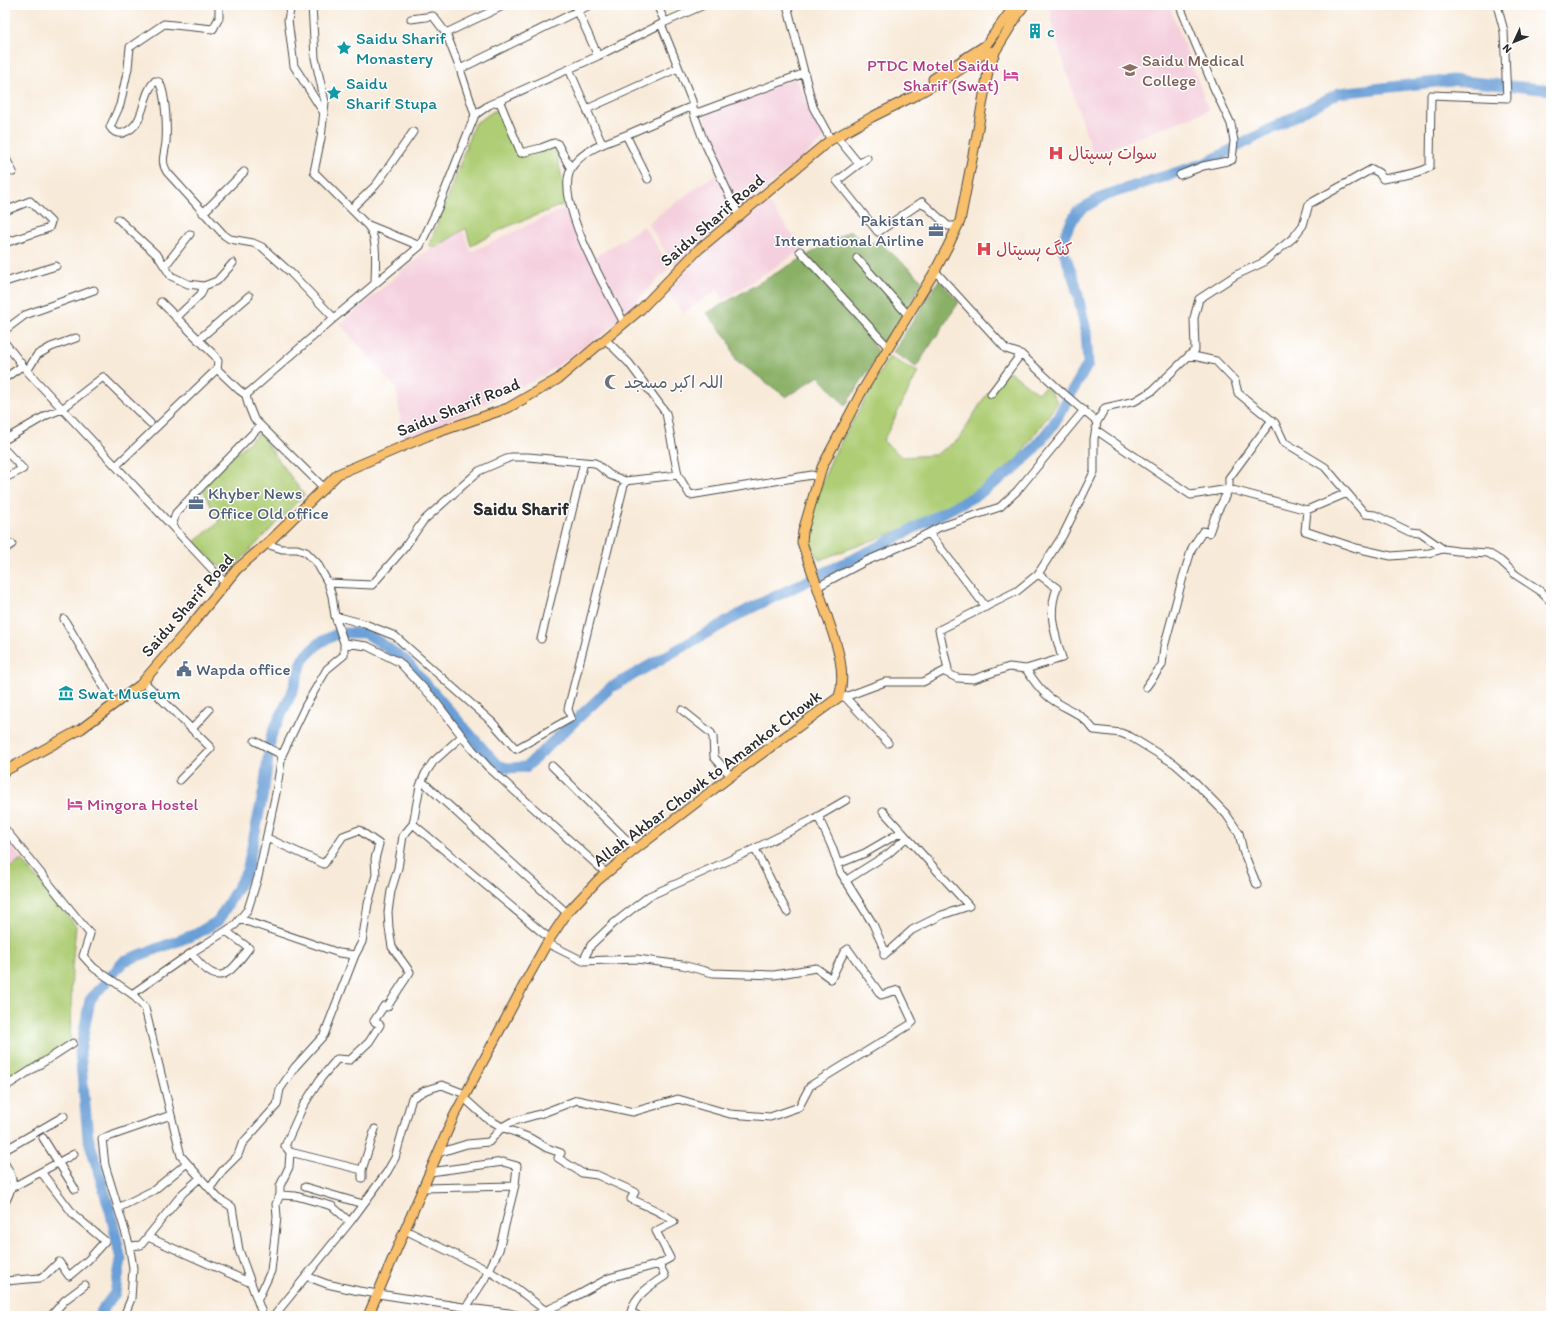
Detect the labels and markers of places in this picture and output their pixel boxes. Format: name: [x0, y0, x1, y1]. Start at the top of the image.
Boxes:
place label: c: [1047, 21, 1055, 41]
building icon: c: [1026, 22, 1044, 40]
place label: Saidu Sharif Monastery: [356, 28, 447, 68]
place icon: Saidu Sharif Monastery: [335, 39, 353, 57]
place label: Saidu Medical College: [1142, 50, 1244, 90]
place label: PTDC Motel Saidu Sharif (Swat): [867, 55, 999, 95]
school or university icon: Saidu Medical College: [1121, 61, 1139, 79]
hotel icon: PTDC Motel Saidu Sharif (Swat): [1002, 66, 1020, 84]
place label: Saidu Sharif Stupa: [346, 73, 437, 113]
place icon: Saidu Sharif Stupa: [325, 84, 343, 102]
place label: سوات ہسپتال: [1068, 143, 1157, 166]
hospital icon: سوات ہسپتال: [1047, 144, 1065, 162]
place label: Pakistan International Airline: [774, 210, 924, 250]
office icon: Pakistan International Airline: [927, 221, 945, 239]
place label: کنگ ہسپتال: [996, 239, 1073, 262]
hospital icon: کنگ ہسپتال: [975, 240, 993, 258]
place label: اللہ اکبر مسجد: [624, 372, 723, 392]
mosque icon: اللہ اکبر مسجد: [603, 373, 621, 391]
place label: Khyber News Office Old office: [208, 483, 329, 523]
office icon: Khyber News Office Old office: [187, 494, 205, 512]
place label: Wapda office: [196, 659, 291, 679]
public building icon: Wapda office: [175, 660, 193, 678]
place label: Swat Museum: [78, 683, 181, 703]
museum icon: Swat Museum: [57, 684, 75, 702]
place label: Mingora Hostel: [87, 794, 198, 814]
hotel icon: Mingora Hostel: [66, 795, 84, 813]

